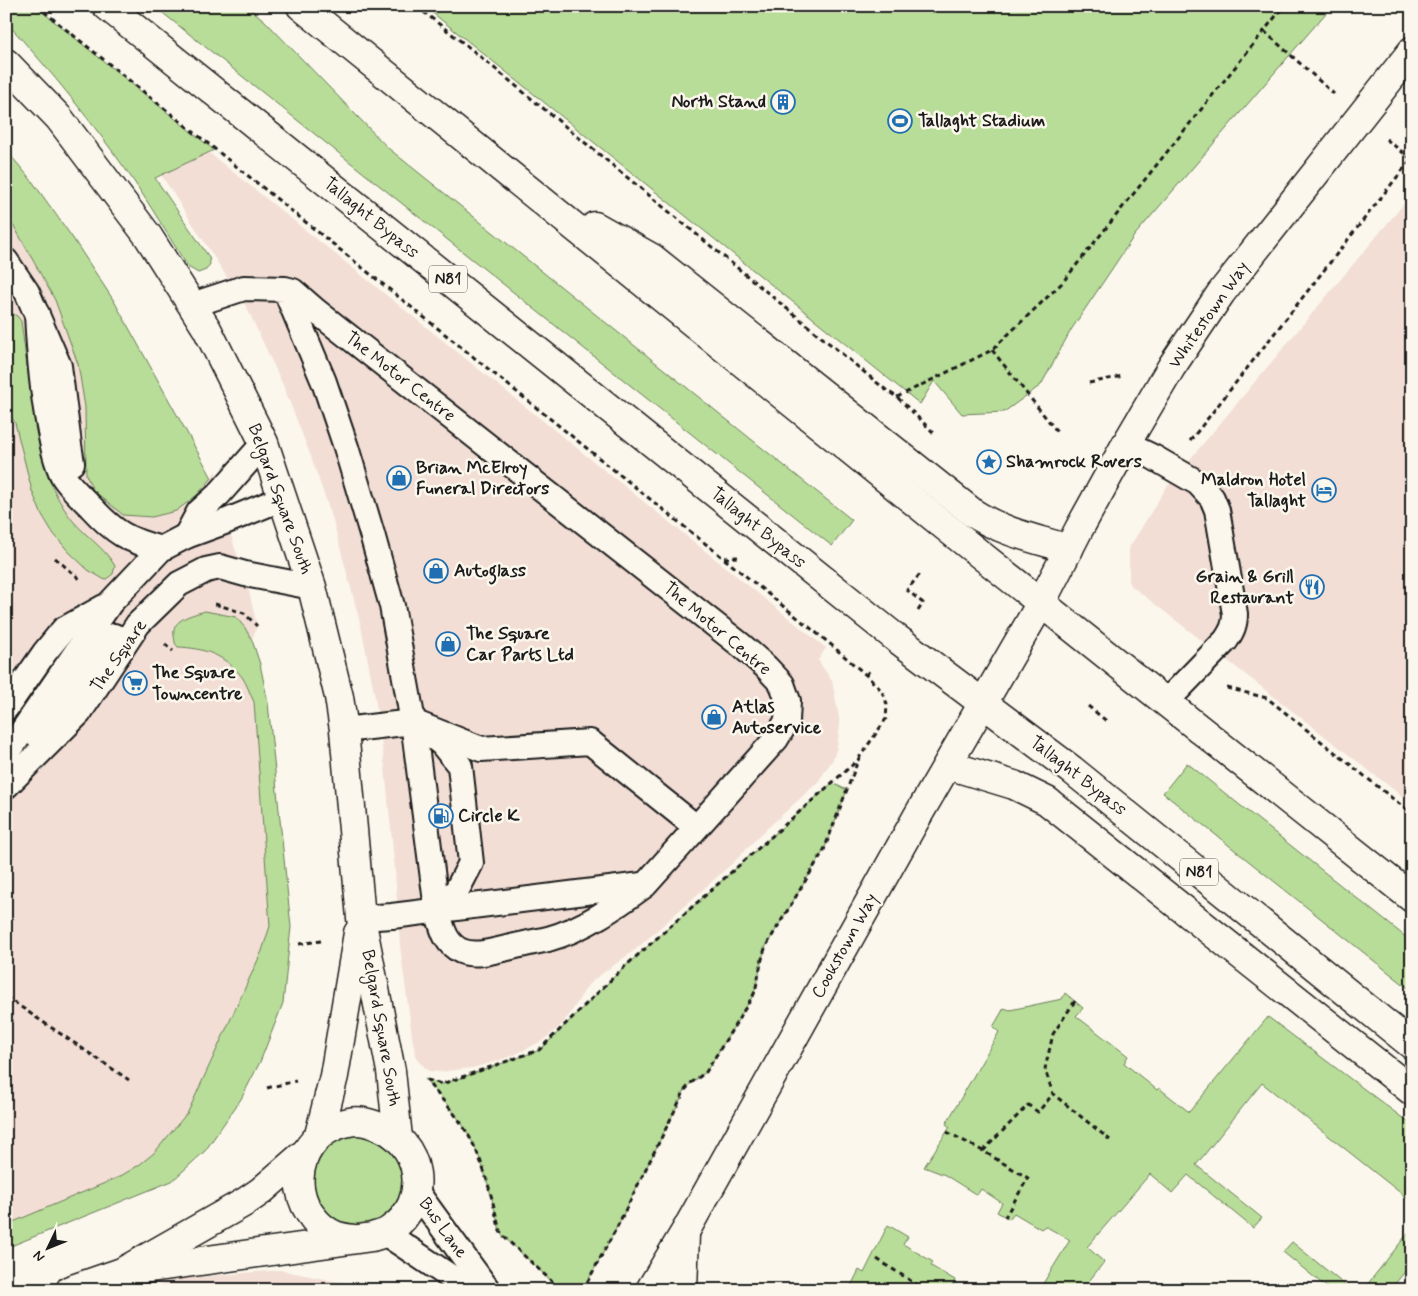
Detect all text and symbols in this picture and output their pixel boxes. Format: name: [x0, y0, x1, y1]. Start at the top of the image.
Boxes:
building icon: North Stand: [770, 89, 796, 115]
place label: North Stand: [671, 90, 766, 114]
sports icon: Tallaght Stadium: [887, 108, 913, 134]
place label: Tallaght Stadium: [918, 109, 1045, 133]
street label: Tallaght Bypass: [318, 172, 424, 264]
street label: Whitestown Way: [1163, 256, 1255, 374]
road number: N81: [429, 266, 467, 292]
street label: The Motor Centre: [340, 326, 460, 428]
street label: Belgard Square South: [241, 420, 318, 578]
place icon: Shamrock Rovers: [976, 449, 1002, 475]
place label: Shamrock Rovers: [1006, 450, 1142, 474]
place label: Brian McElroy Funeral Directors: [416, 456, 549, 501]
shop icon: Brian McElroy Funeral Directors: [386, 465, 412, 491]
place label: Maldron Hotel Tallaght: [1201, 468, 1306, 513]
hotel icon: Maldron Hotel Tallaght: [1311, 477, 1337, 503]
street label: Tallaght Bypass: [705, 482, 811, 574]
shop icon: Autoglass: [423, 558, 449, 584]
place label: Autoglass: [454, 559, 526, 585]
place label: Grain & Grill Restaurant: [1196, 565, 1294, 610]
restaurant icon: Grain & Grill Restaurant: [1299, 574, 1325, 600]
street label: The Motor Centre: [658, 577, 776, 681]
street label: The Square: [85, 615, 153, 697]
place label: The Square Car Parts Ltd: [466, 622, 574, 667]
shop icon: The Square Car Parts Ltd: [435, 631, 461, 657]
place label: The Square Towncentre: [152, 661, 243, 706]
supermarket icon: The Square Towncentre: [122, 670, 148, 696]
place label: Atlas Autoservice: [732, 695, 822, 740]
shop icon: Atlas Autoservice: [701, 704, 727, 730]
street label: Tallaght Bypass: [1025, 731, 1131, 821]
fuel station icon: Circle K: [428, 803, 454, 829]
place label: Circle K: [458, 804, 520, 828]
road number: N81: [1180, 859, 1218, 886]
street label: Cookstown Way: [806, 889, 884, 1003]
street label: Belgard Square South: [354, 948, 407, 1108]
street label: Bus Lane: [413, 1193, 473, 1263]
north arrow: [22, 1224, 72, 1274]
text: N: [29, 1247, 49, 1266]

